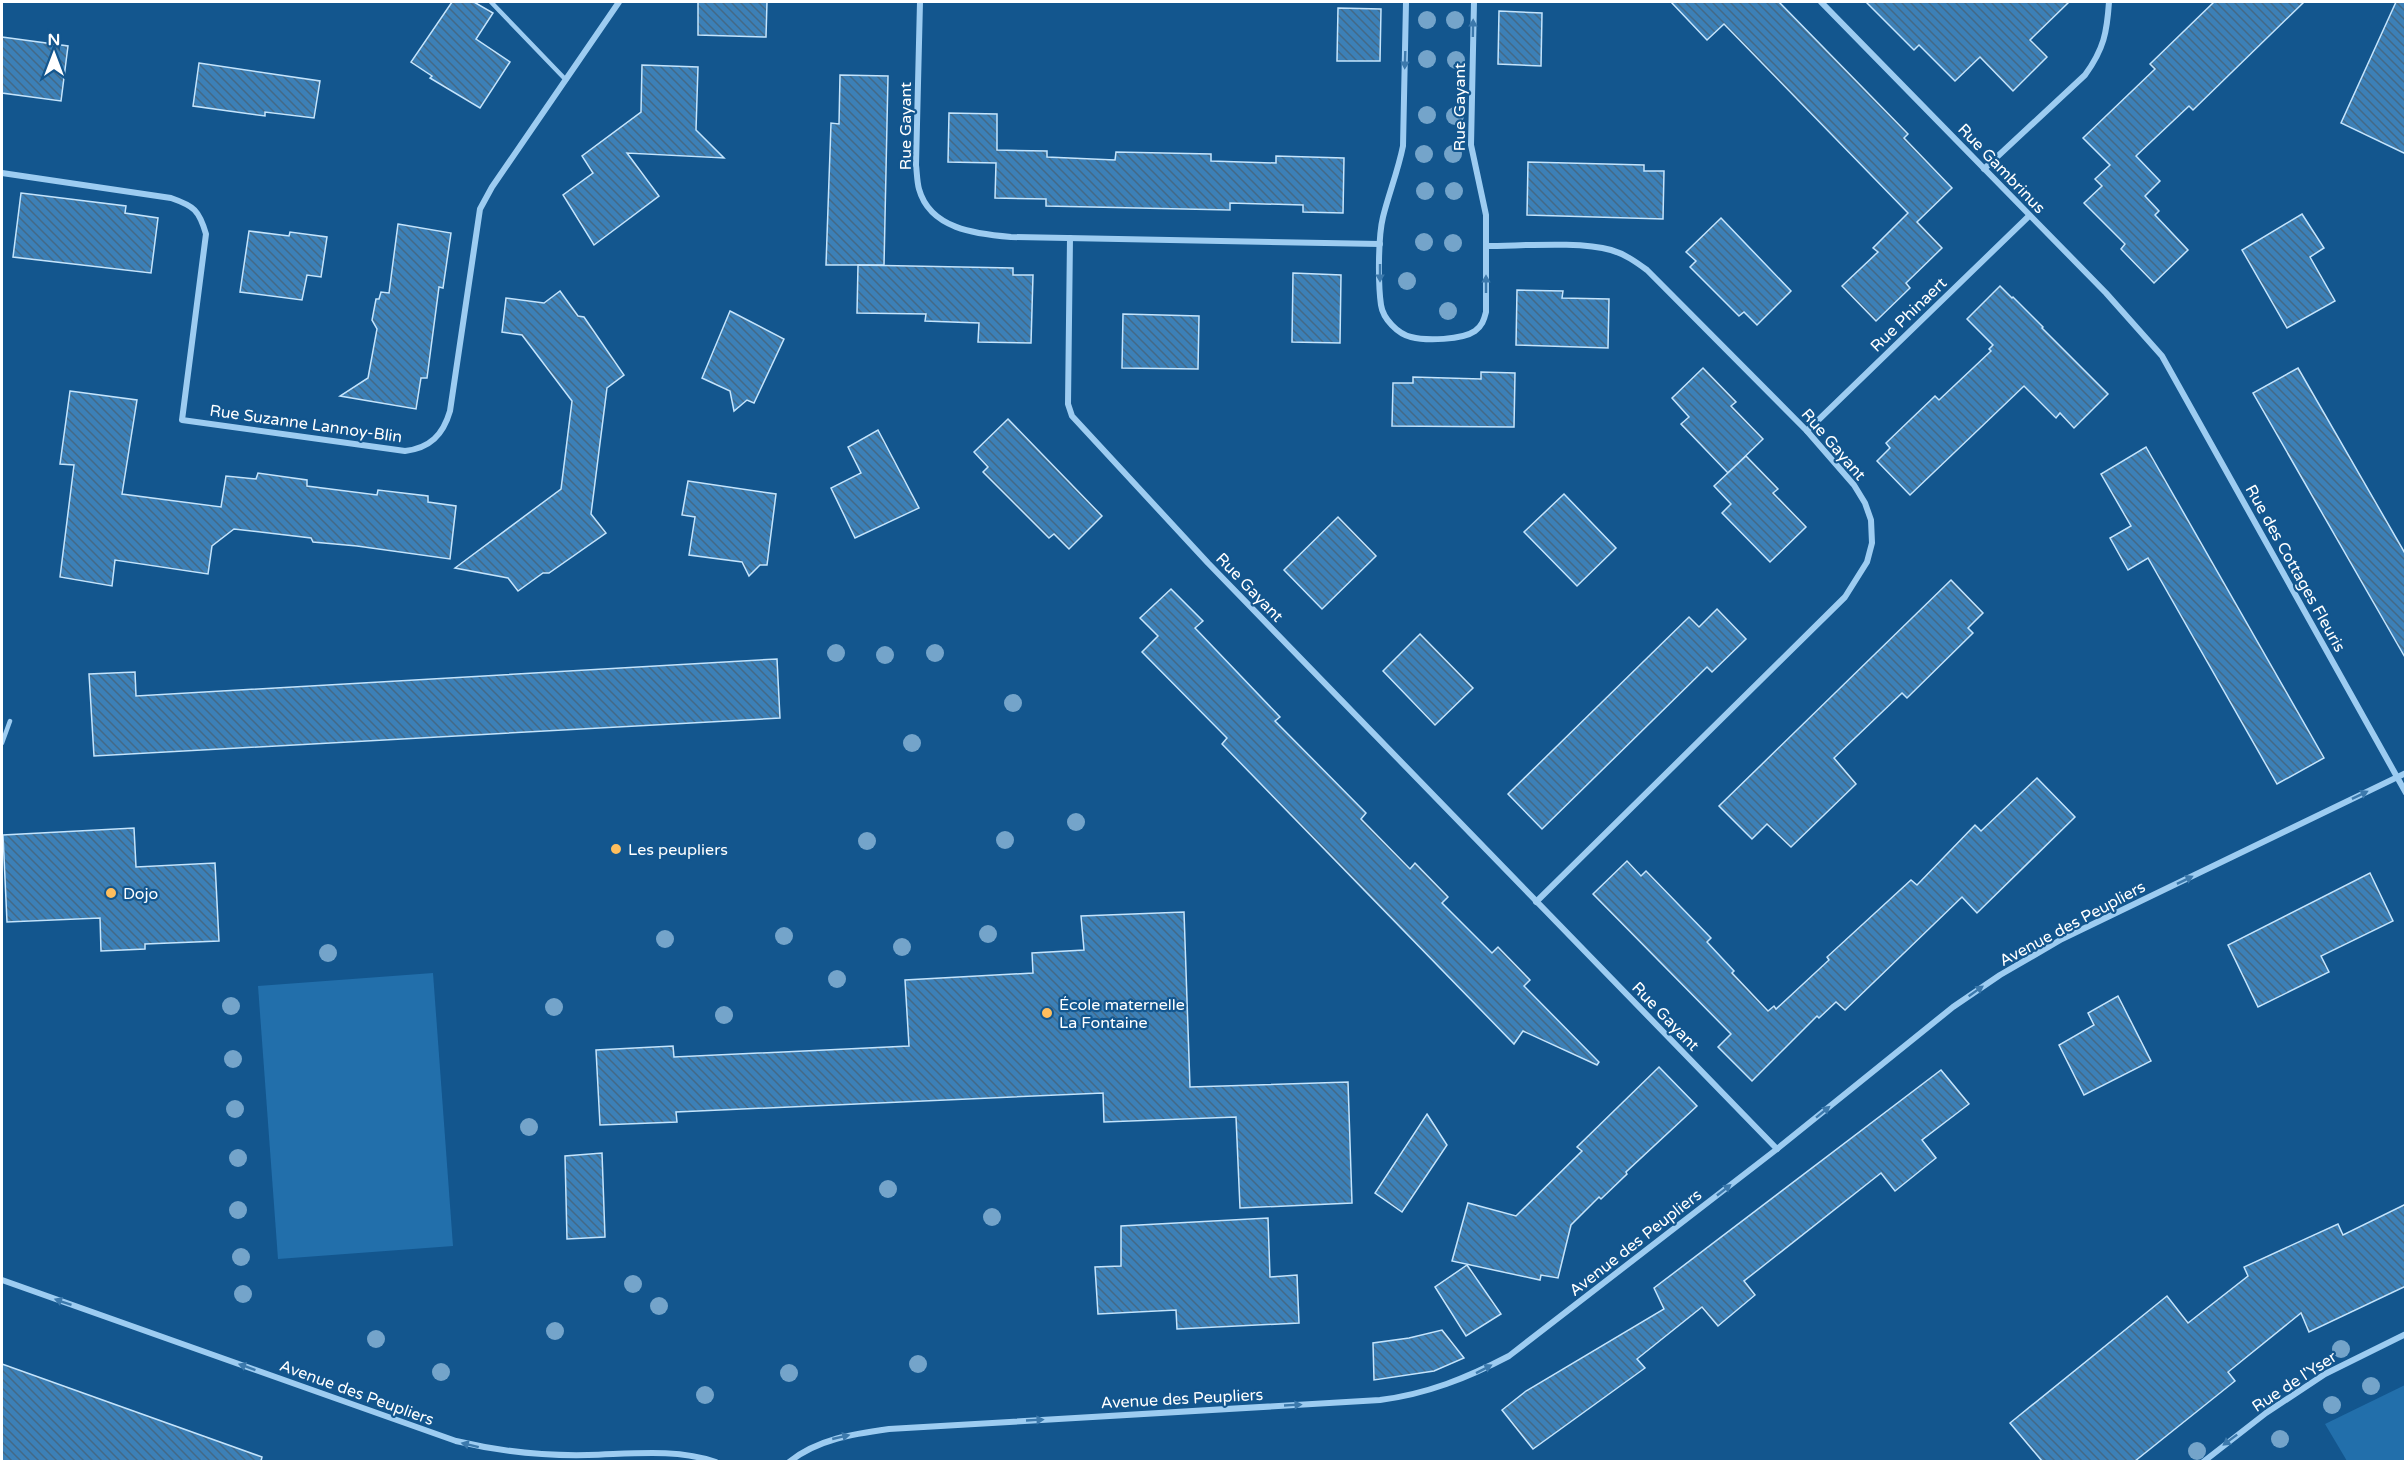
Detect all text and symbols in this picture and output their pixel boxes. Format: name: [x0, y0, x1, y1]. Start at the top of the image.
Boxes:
one-way arrow: [1469, 18, 1478, 37]
north arrow: [24, 24, 84, 84]
text: N: [48, 30, 60, 50]
one-way arrow: [1400, 50, 1410, 69]
street label: Rue Gayant: [1450, 63, 1470, 151]
street label: Rue Gayant: [896, 82, 916, 170]
street label: Rue Gambrinus: [1953, 119, 2049, 218]
one-way arrow: [1376, 264, 1385, 283]
street label: Rue Phinaert: [1866, 273, 1951, 356]
one-way arrow: [1481, 274, 1491, 293]
street label: Rue Suzanne Lannoy-Blin: [208, 401, 404, 447]
street label: Rue Gayant: [1797, 405, 1870, 485]
street label: Rue des Cottages Fleuris: [2241, 481, 2350, 656]
street label: Rue Gayant: [1211, 549, 1287, 626]
one-way arrow: [2352, 790, 2369, 800]
place label: Les peupliers: [628, 840, 728, 860]
marker: Les peupliers: [609, 842, 623, 856]
one-way arrow: [2176, 875, 2193, 884]
street label: Avenue des Peupliers: [1996, 877, 2149, 971]
place label: Dojo: [123, 884, 158, 904]
marker: Dojo: [104, 886, 118, 900]
street label: Rue Gayant: [1627, 978, 1703, 1055]
one-way arrow: [1968, 986, 1984, 997]
place label: École maternelle La Fontaine: [1059, 995, 1185, 1033]
marker: École maternelle La Fontaine: [1040, 1006, 1054, 1020]
one-way arrow: [1815, 1106, 1830, 1119]
one-way arrow: [1716, 1183, 1732, 1196]
street label: Avenue des Peupliers: [1565, 1185, 1706, 1301]
one-way arrow: [54, 1296, 72, 1306]
street label: Rue de l'Yser: [2248, 1347, 2341, 1417]
street label: Avenue des Peupliers: [277, 1356, 437, 1430]
one-way arrow: [238, 1361, 256, 1371]
one-way arrow: [1476, 1364, 1493, 1374]
street label: Avenue des Peupliers: [1100, 1385, 1264, 1413]
one-way arrow: [1283, 1401, 1302, 1410]
one-way arrow: [1026, 1416, 1045, 1425]
one-way arrow: [832, 1432, 851, 1442]
one-way arrow: [2223, 1434, 2239, 1446]
one-way arrow: [461, 1439, 480, 1449]

